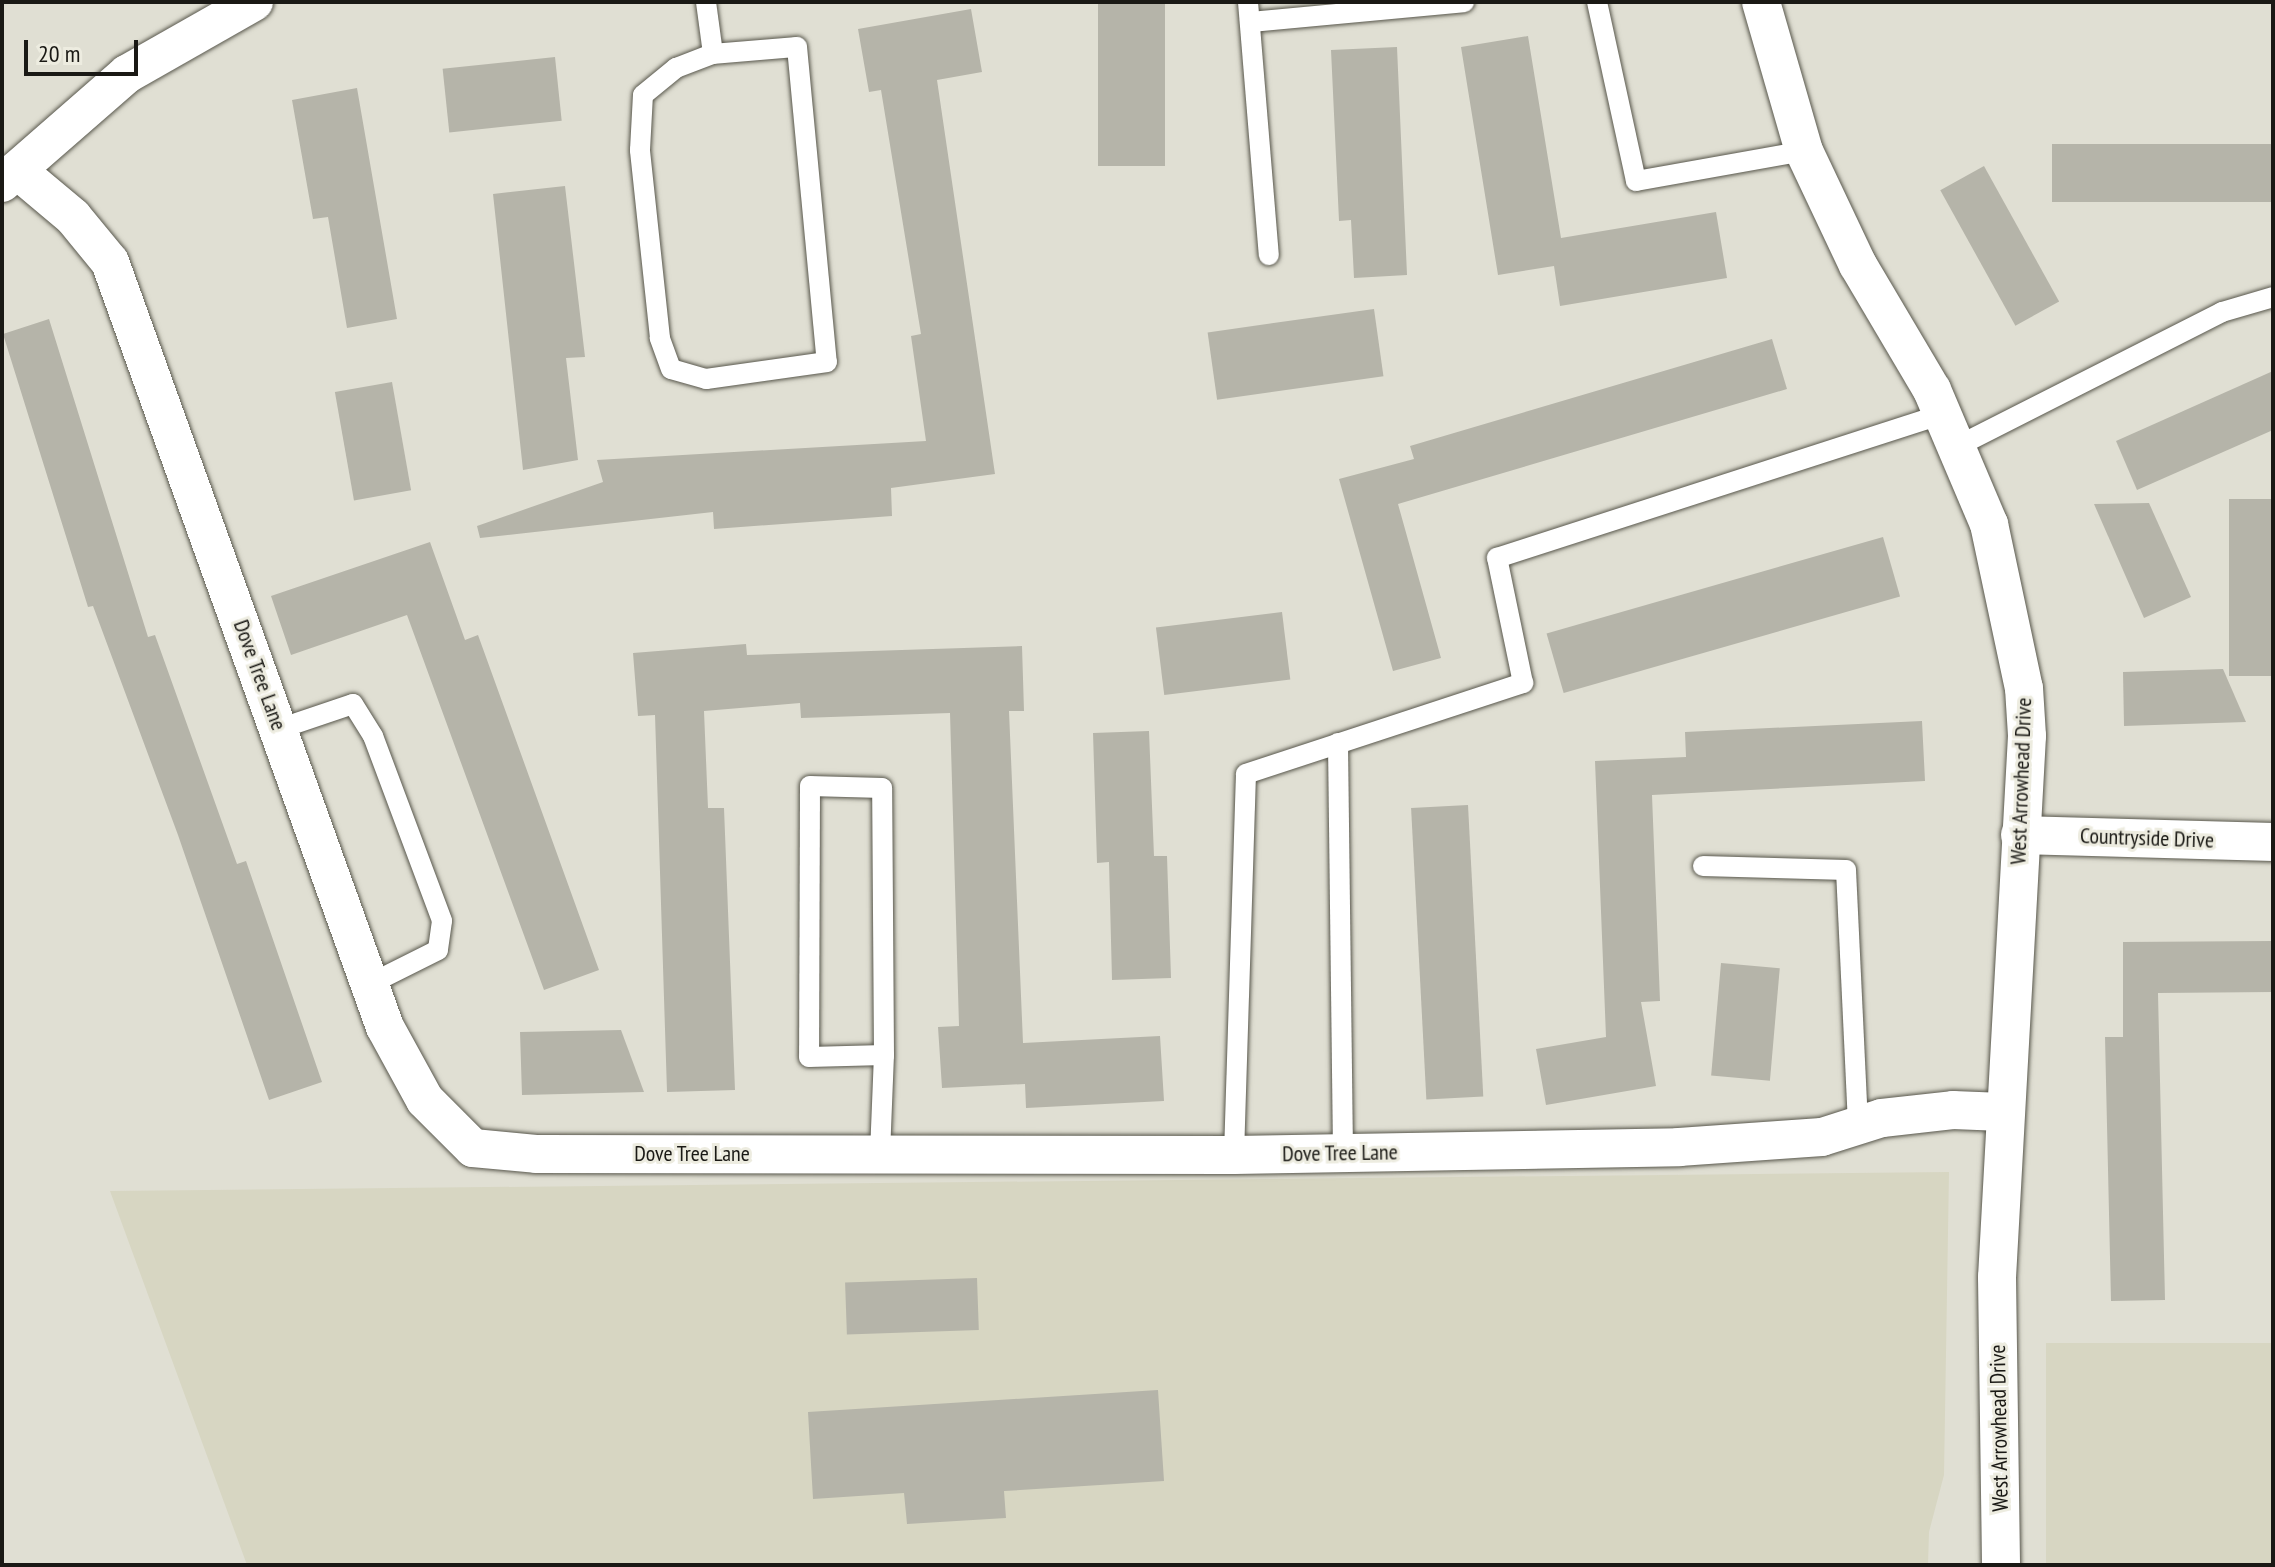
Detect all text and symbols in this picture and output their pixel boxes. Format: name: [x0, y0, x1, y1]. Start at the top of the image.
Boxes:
scale bar: [28, 24, 142, 74]
text: 20 m: [38, 38, 80, 69]
street label: Dove Tree Lane: [228, 616, 292, 734]
street label: West Arrowhead Drive: [2005, 697, 2037, 865]
street label: Countryside Drive: [2080, 822, 2214, 854]
street label: Dove Tree Lane: [1282, 1139, 1398, 1167]
street label: Dove Tree Lane: [634, 1141, 750, 1167]
street label: West Arrowhead Drive: [1984, 1344, 2014, 1512]

